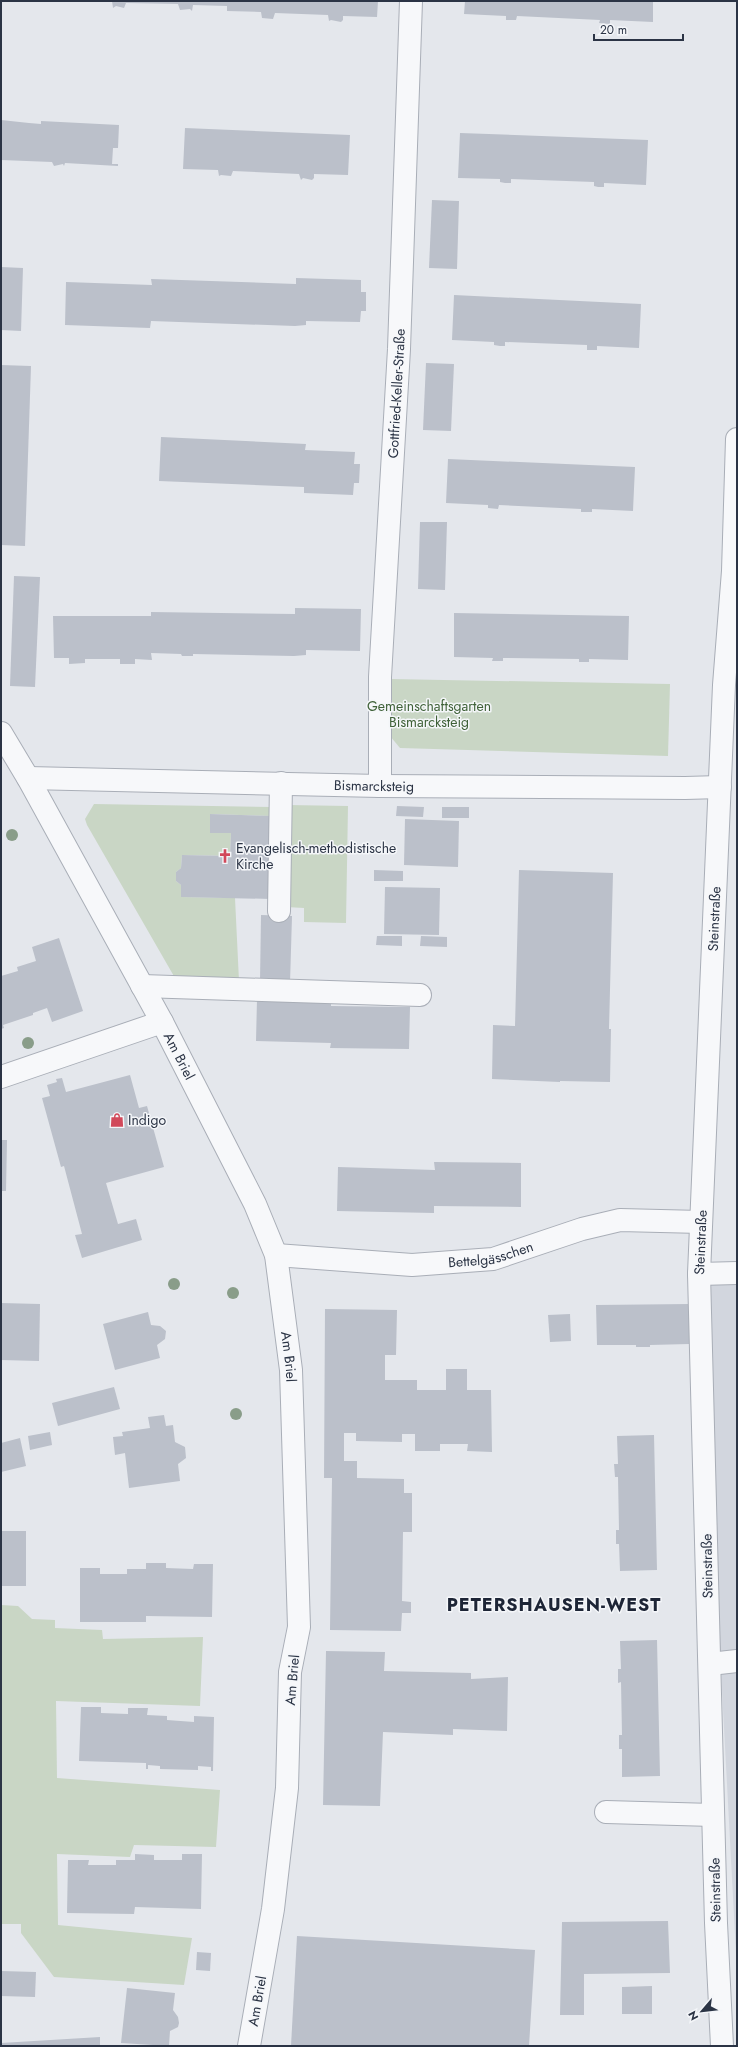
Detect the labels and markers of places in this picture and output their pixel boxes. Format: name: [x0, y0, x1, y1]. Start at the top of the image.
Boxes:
place label: Evangelisch-methodistische Kirche: [236, 838, 396, 874]
church icon: Evangelisch-methodistische Kirche: [217, 848, 233, 864]
place label: Indigo: [128, 1110, 166, 1130]
shop icon: Indigo: [109, 1112, 125, 1128]

